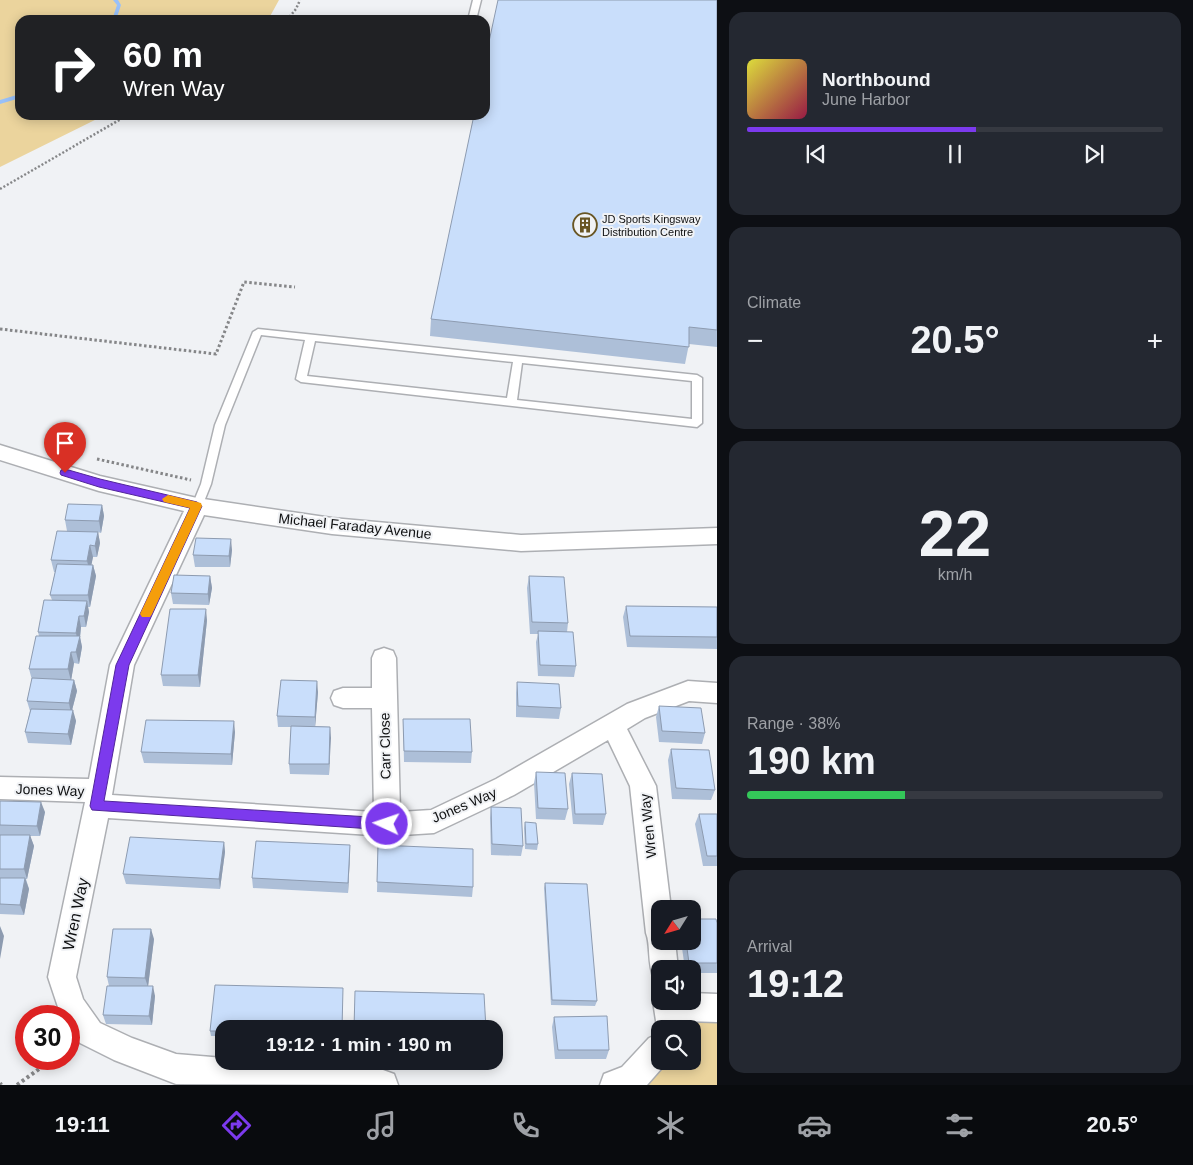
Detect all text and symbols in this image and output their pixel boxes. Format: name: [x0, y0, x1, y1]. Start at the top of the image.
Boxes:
icon: right: [40, 35, 105, 100]
text: 60 m: [123, 35, 203, 74]
text: Northbound: [822, 69, 931, 90]
text: Wren Way: [123, 76, 224, 101]
text: June Harbor: [822, 91, 910, 108]
icon: previous: [802, 140, 830, 168]
icon: pause: [941, 140, 969, 168]
icon: next: [1080, 140, 1108, 168]
building icon: JD Sports Kingsway Distribution Centre: [572, 212, 598, 238]
place label: JD Sports Kingsway Distribution Centre: [602, 213, 701, 238]
text: Climate: [747, 294, 801, 311]
text: 20.5°: [910, 319, 1000, 361]
text: −: [747, 325, 763, 356]
text: +: [1147, 325, 1163, 356]
pin: [44, 422, 86, 473]
icon: arrive: [51, 429, 79, 457]
text: 22: [919, 497, 991, 570]
street label: Michael Faraday Avenue: [278, 510, 433, 542]
text: km/h: [938, 566, 972, 583]
street label: Carr Close: [376, 712, 394, 780]
text: Range · 38%: [747, 715, 840, 732]
text: 190 km: [747, 740, 876, 782]
street label: Jones Way: [15, 781, 85, 799]
street label: Jones Way: [429, 784, 499, 826]
street label: Wren Way: [637, 793, 659, 859]
position arrow: [360, 797, 412, 849]
street label: Wren Way: [60, 876, 91, 952]
north arrow: [651, 900, 701, 950]
map controls: [651, 900, 701, 1070]
text: Arrival: [747, 938, 792, 955]
button: sound: [651, 960, 701, 1010]
text: 19:12: [747, 963, 844, 1005]
speed limit sign: 30: [15, 1005, 80, 1070]
button: search: [651, 1020, 701, 1070]
text: 19:12 · 1 min · 190 m: [266, 1034, 452, 1055]
icon: directions: [219, 1108, 254, 1143]
icon: music: [364, 1108, 399, 1143]
icon: phone: [508, 1108, 543, 1143]
icon: climate: [653, 1108, 688, 1143]
icon: car: [797, 1108, 832, 1143]
icon: filters: [942, 1108, 977, 1143]
text: 19:11: [55, 1112, 110, 1137]
text: 20.5°: [1087, 1112, 1138, 1137]

